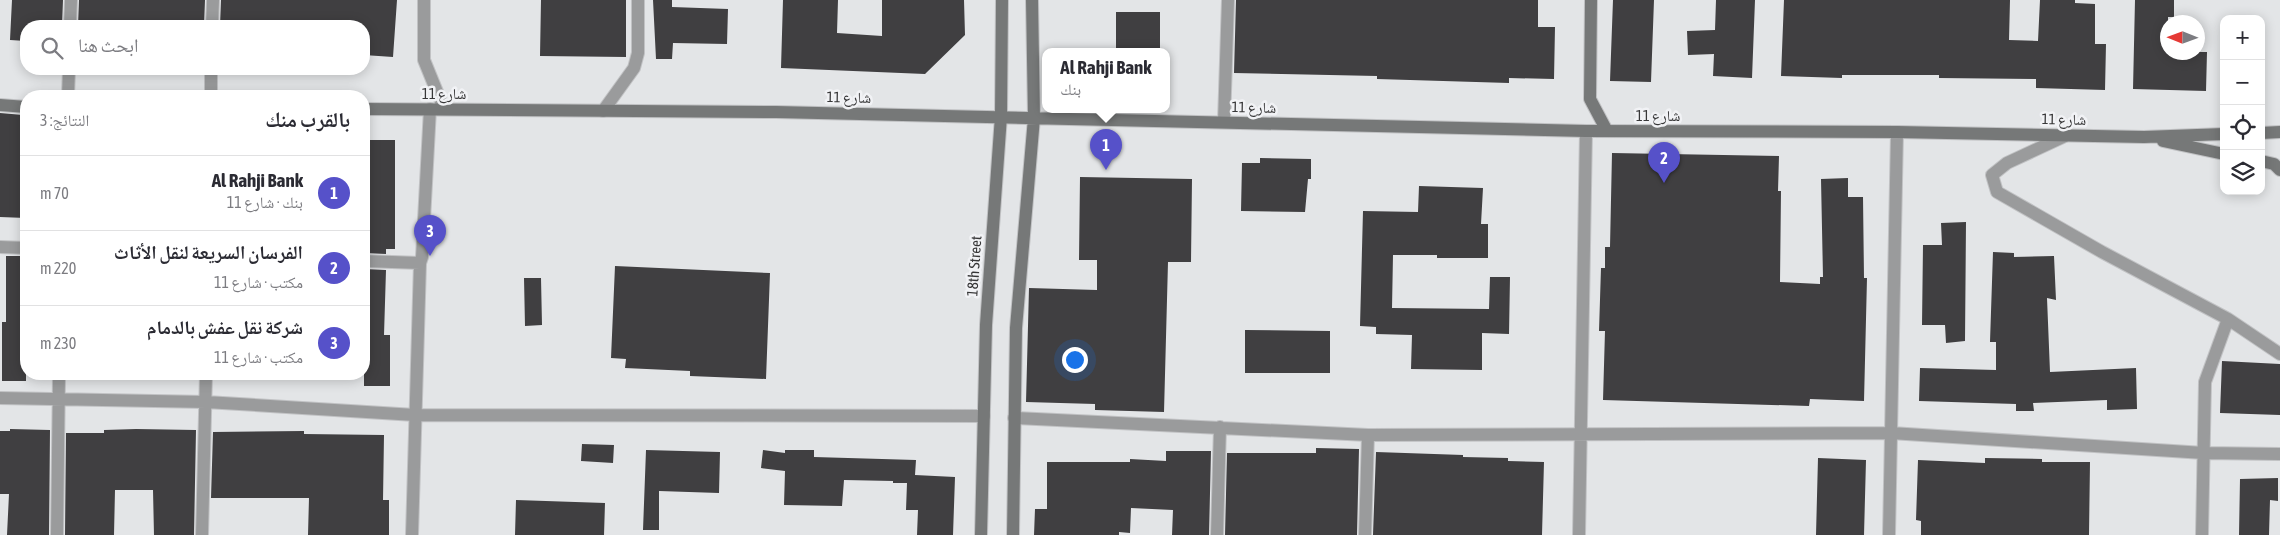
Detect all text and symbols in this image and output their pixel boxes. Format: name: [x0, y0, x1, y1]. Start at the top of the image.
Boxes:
north arrow: [2160, 15, 2205, 60]
map controls: [2220, 15, 2265, 195]
button: +: [2220, 15, 2265, 60]
search box: [20, 20, 370, 75]
icon: search: [38, 34, 66, 62]
text: ابحث هنا: [78, 34, 139, 56]
popup: [1042, 48, 1170, 113]
text: Al Rahji Bank: [1060, 56, 1152, 78]
button: −: [2220, 60, 2265, 105]
text: بنك: [1060, 80, 1081, 98]
street label: شارع 11: [422, 85, 466, 104]
street label: شارع 11: [826, 88, 872, 108]
street label: شارع 11: [1231, 98, 1277, 118]
button: locate: [2220, 105, 2265, 150]
text: بالقرب منك: [265, 107, 350, 131]
street label: شارع 11: [1636, 107, 1680, 126]
street label: شارع 11: [2041, 110, 2087, 130]
text: النتائج: 3: [40, 111, 89, 129]
pin: 1: [1090, 129, 1122, 170]
pin: 2: [1648, 142, 1680, 183]
button: layers: [2220, 150, 2265, 195]
text: Al Rahji Bank: [212, 169, 303, 191]
text: 70 m: [40, 184, 69, 202]
text: 1: [330, 184, 338, 202]
text: بنك · شارع 11: [227, 193, 303, 211]
pin: 3: [414, 215, 446, 256]
street label: 18th Street: [963, 235, 985, 297]
text: الفرسان السريعة لنقل الأثاث: [114, 241, 303, 263]
text: 220 m: [40, 259, 76, 277]
text: 2: [330, 259, 338, 277]
text: مكتب · شارع 11: [214, 273, 303, 291]
text: شركة نقل عفش بالدمام: [147, 316, 303, 338]
text: 230 m: [40, 334, 76, 352]
text: 3: [330, 334, 338, 352]
your location: [1062, 347, 1088, 373]
text: مكتب · شارع 11: [214, 348, 303, 366]

